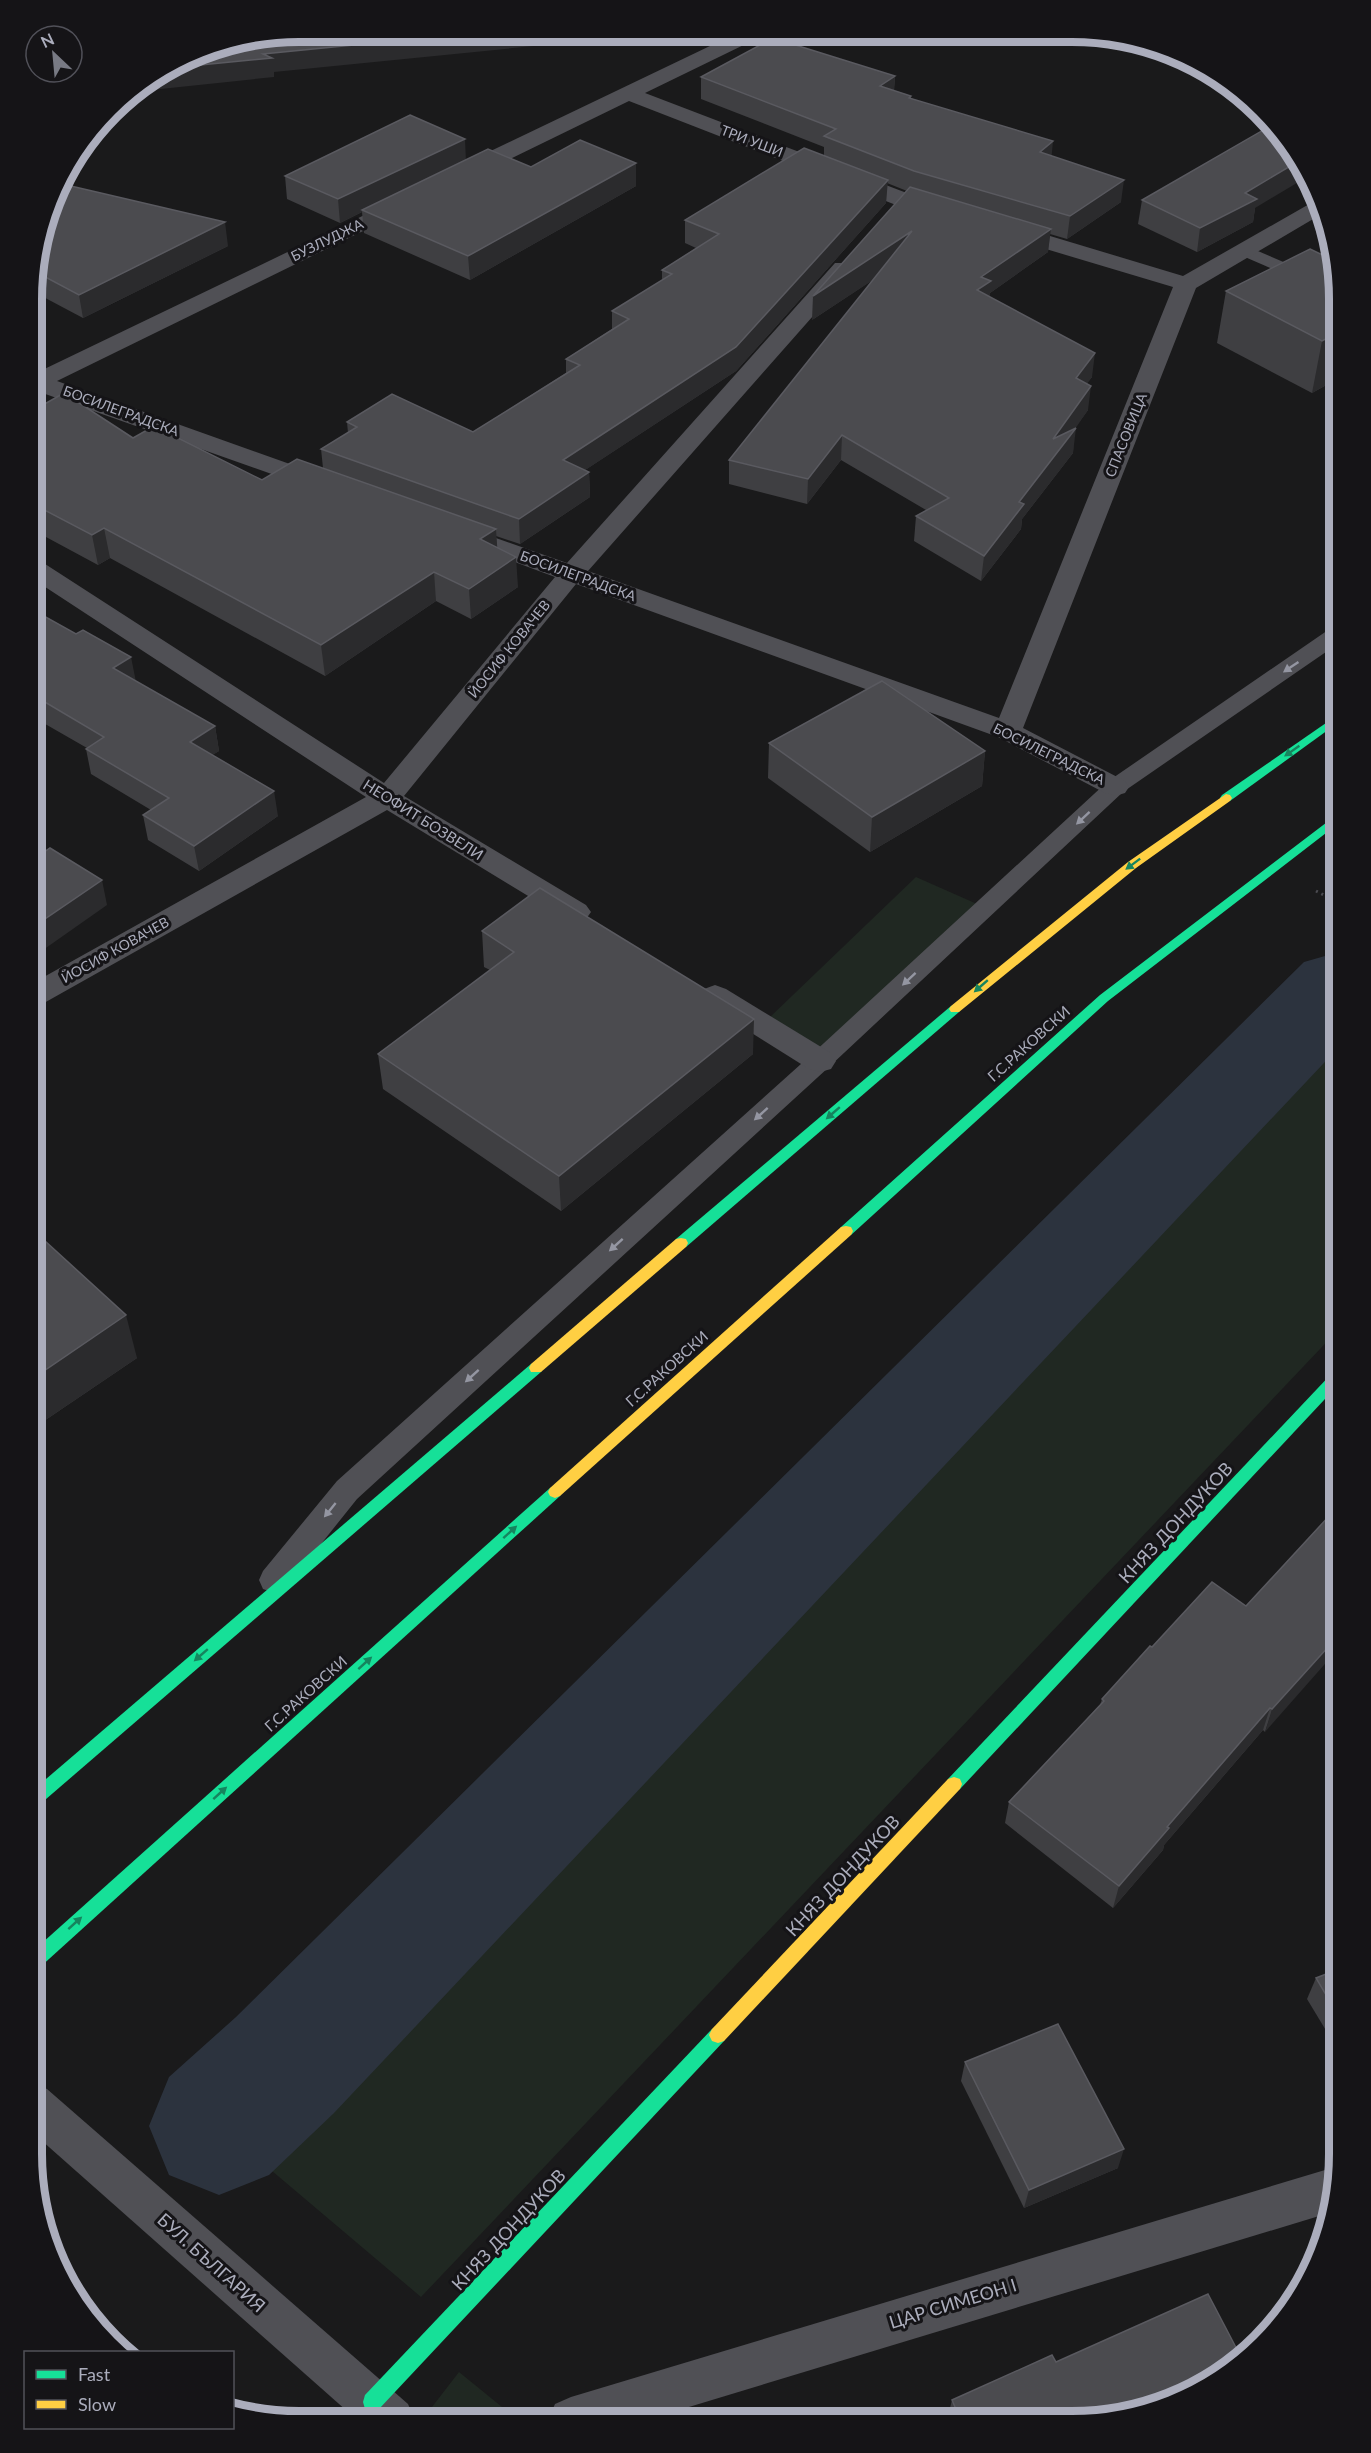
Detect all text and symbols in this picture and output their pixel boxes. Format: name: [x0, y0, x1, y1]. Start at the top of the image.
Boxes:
north arrow: [24, 24, 84, 84]
text: N: [38, 29, 57, 51]
street label: ТРИ УШИ: [719, 121, 786, 160]
street label: БУЗЛУДЖА: [288, 215, 366, 264]
street label: БОСИЛЕГРАДСКА: [61, 382, 182, 440]
street label: СПАСОВИЦА: [1101, 390, 1150, 479]
street label: БОСИЛЕГРАДСКА: [518, 547, 639, 605]
street label: ЙОСИФ КОВАЧЕВ: [464, 596, 553, 701]
one-way arrow: [1284, 661, 1300, 673]
street label: БОСИЛЕГРАДСКА: [991, 719, 1108, 788]
one-way arrow: [1284, 745, 1300, 757]
street label: НЕОФИТ БОЗВЕЛИ: [360, 775, 487, 863]
one-way arrow: [1075, 811, 1090, 825]
one-way arrow: [1125, 858, 1141, 870]
street label: ЙОСИФ КОВАЧЕВ: [58, 913, 172, 986]
one-way arrow: [901, 972, 916, 986]
one-way arrow: [974, 979, 989, 992]
street label: Г.С.РАКОВСКИ: [983, 1002, 1073, 1085]
one-way arrow: [826, 1106, 841, 1119]
one-way arrow: [754, 1107, 769, 1120]
one-way arrow: [609, 1238, 624, 1252]
street label: Г.С.РАКОВСКИ: [621, 1327, 711, 1410]
one-way arrow: [465, 1369, 480, 1382]
street label: КНЯЗ ДОНДУКОВ: [1114, 1457, 1237, 1587]
one-way arrow: [324, 1502, 337, 1518]
one-way arrow: [502, 1526, 517, 1539]
one-way arrow: [194, 1648, 209, 1661]
street label: Г.С.РАКОВСКИ: [260, 1652, 350, 1735]
one-way arrow: [357, 1657, 372, 1670]
one-way arrow: [212, 1787, 227, 1800]
street label: КНЯЗ ДОНДУКОВ: [781, 1810, 904, 1940]
one-way arrow: [68, 1917, 82, 1931]
street label: КНЯЗ ДОНДУКОВ: [447, 2164, 570, 2294]
street label: БУЛ. БЪЛГАРИЯ: [153, 2208, 270, 2316]
street label: ЦАР СИМЕОН I: [886, 2273, 1019, 2333]
legend: [24, 2351, 234, 2429]
text: Fast: [78, 2363, 111, 2385]
text: Slow: [78, 2393, 116, 2415]

